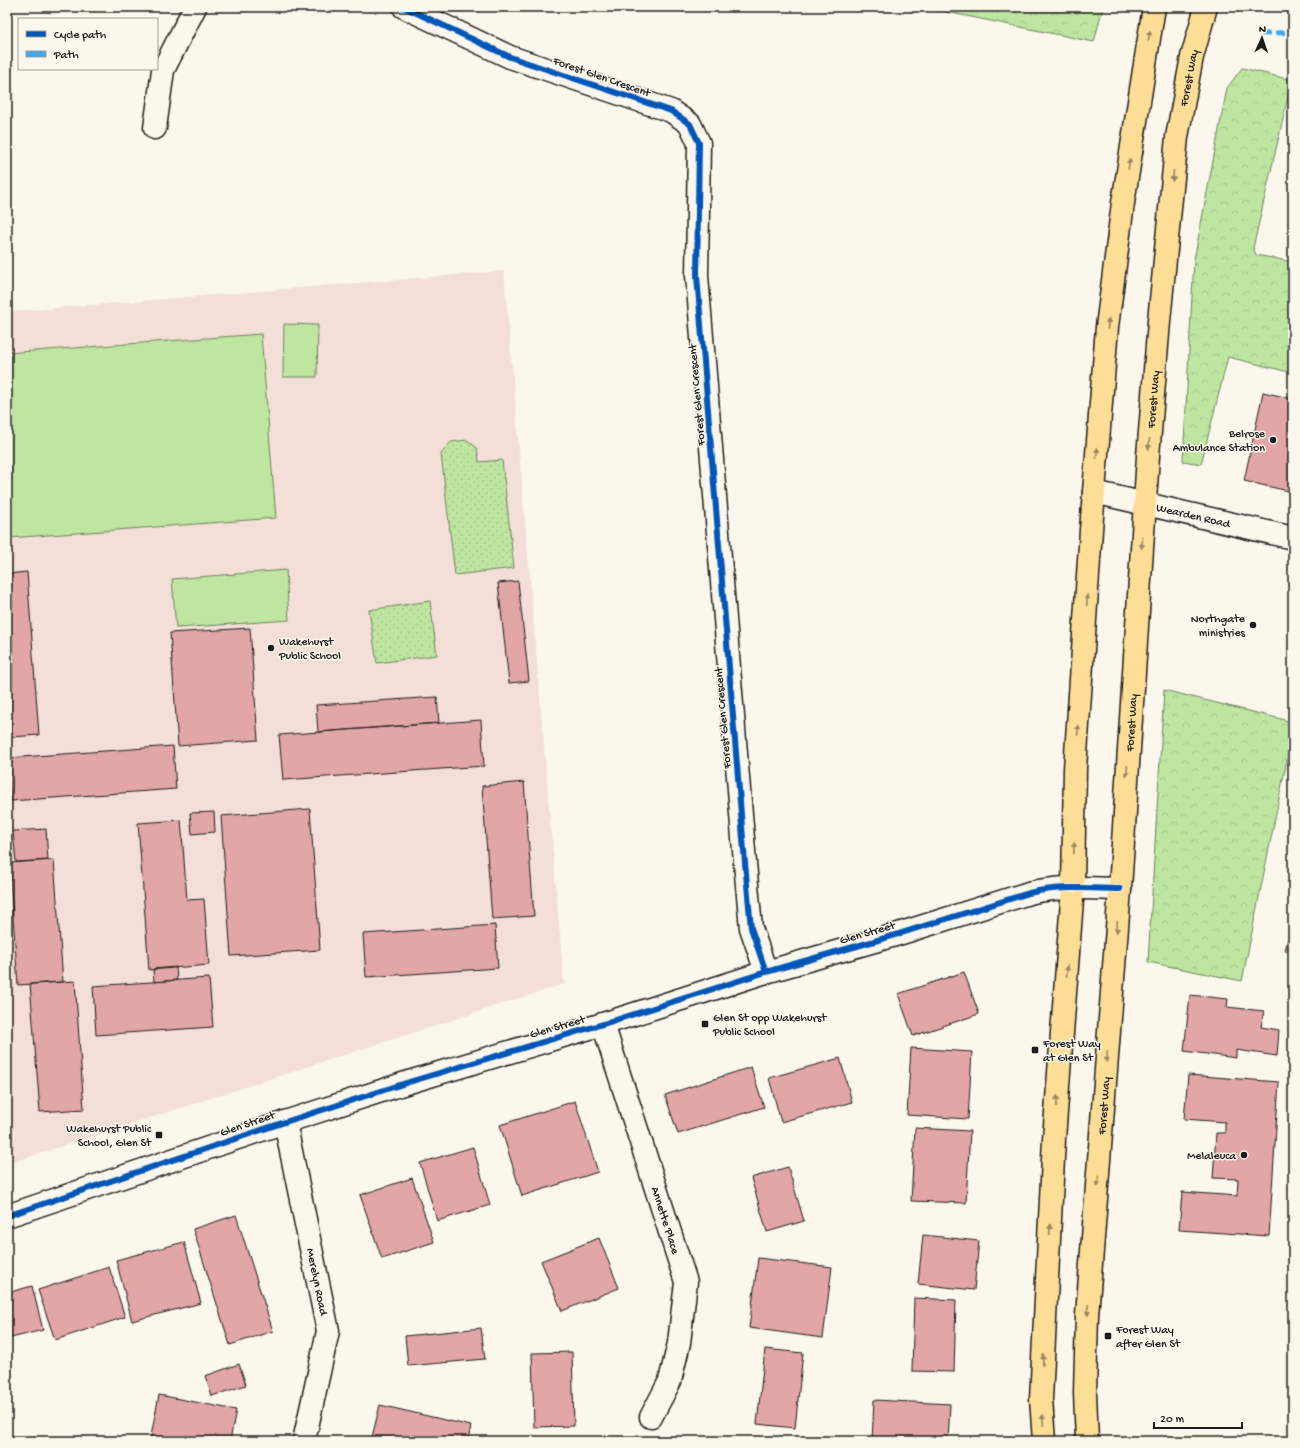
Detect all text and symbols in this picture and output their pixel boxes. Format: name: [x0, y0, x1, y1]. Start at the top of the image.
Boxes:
legend: [18, 18, 158, 70]
north arrow: [1242, 18, 1282, 58]
text: N: [1259, 24, 1266, 36]
text: Cycle path: [54, 29, 107, 43]
one-way arrow: [1146, 30, 1152, 42]
street label: Forest Way: [1178, 48, 1203, 109]
text: Path: [53, 49, 79, 63]
street label: Forest Glen Crescent: [550, 54, 653, 101]
one-way arrow: [1126, 158, 1132, 170]
one-way arrow: [1170, 170, 1177, 182]
one-way arrow: [1105, 318, 1111, 330]
street label: Forest Glen Crescent: [686, 342, 710, 447]
street label: Forest Way: [1145, 370, 1164, 430]
place label: Belrose Ambulance Station: [1173, 428, 1266, 456]
marker: Belrose Ambulance Station: [1268, 435, 1278, 445]
one-way arrow: [1146, 438, 1152, 450]
one-way arrow: [1094, 447, 1101, 459]
street label: Wearden Road: [1155, 502, 1232, 532]
one-way arrow: [1139, 537, 1146, 549]
one-way arrow: [1083, 594, 1090, 606]
place label: Northgate ministries: [1191, 613, 1246, 641]
marker: Northgate ministries: [1248, 620, 1258, 630]
place label: Wakehurst Public School: [278, 636, 341, 664]
marker: Wakehurst Public School: [266, 643, 276, 653]
street label: Forest Glen Crescent: [712, 665, 736, 770]
street label: Forest Way: [1124, 693, 1142, 753]
one-way arrow: [1075, 724, 1082, 736]
one-way arrow: [1123, 765, 1130, 777]
one-way arrow: [1071, 841, 1077, 854]
street label: Glen Street: [838, 919, 898, 949]
one-way arrow: [1114, 921, 1121, 933]
one-way arrow: [1063, 965, 1070, 977]
place label: Glen St opp Wakehurst Public School: [712, 1012, 827, 1040]
street label: Glen Street: [528, 1013, 588, 1043]
marker: Glen St opp Wakehurst Public School: [700, 1019, 710, 1029]
place label: Forest Way at Glen St: [1042, 1038, 1101, 1066]
marker: Forest Way at Glen St: [1030, 1045, 1040, 1055]
one-way arrow: [1104, 1051, 1111, 1063]
street label: Forest Way: [1096, 1076, 1114, 1136]
one-way arrow: [1054, 1095, 1061, 1107]
street label: Glen Street: [218, 1109, 278, 1141]
place label: Wakehurst Public School, Glen St: [66, 1123, 152, 1151]
marker: Wakehurst Public School, Glen St: [154, 1130, 164, 1140]
place label: Melaleuca: [1187, 1150, 1236, 1164]
marker: Melaleuca: [1239, 1150, 1249, 1160]
one-way arrow: [1095, 1175, 1102, 1187]
street label: Annette Place: [647, 1185, 682, 1257]
one-way arrow: [1046, 1224, 1053, 1236]
street label: Merelyn Road: [302, 1247, 330, 1318]
one-way arrow: [1084, 1304, 1091, 1316]
place label: Forest Way after Glen St: [1115, 1324, 1181, 1352]
marker: Forest Way after Glen St: [1103, 1331, 1113, 1341]
one-way arrow: [1040, 1354, 1047, 1366]
scale bar: [1154, 1404, 1242, 1430]
text: 20 m: [1160, 1413, 1185, 1427]
one-way arrow: [1039, 1414, 1046, 1426]

